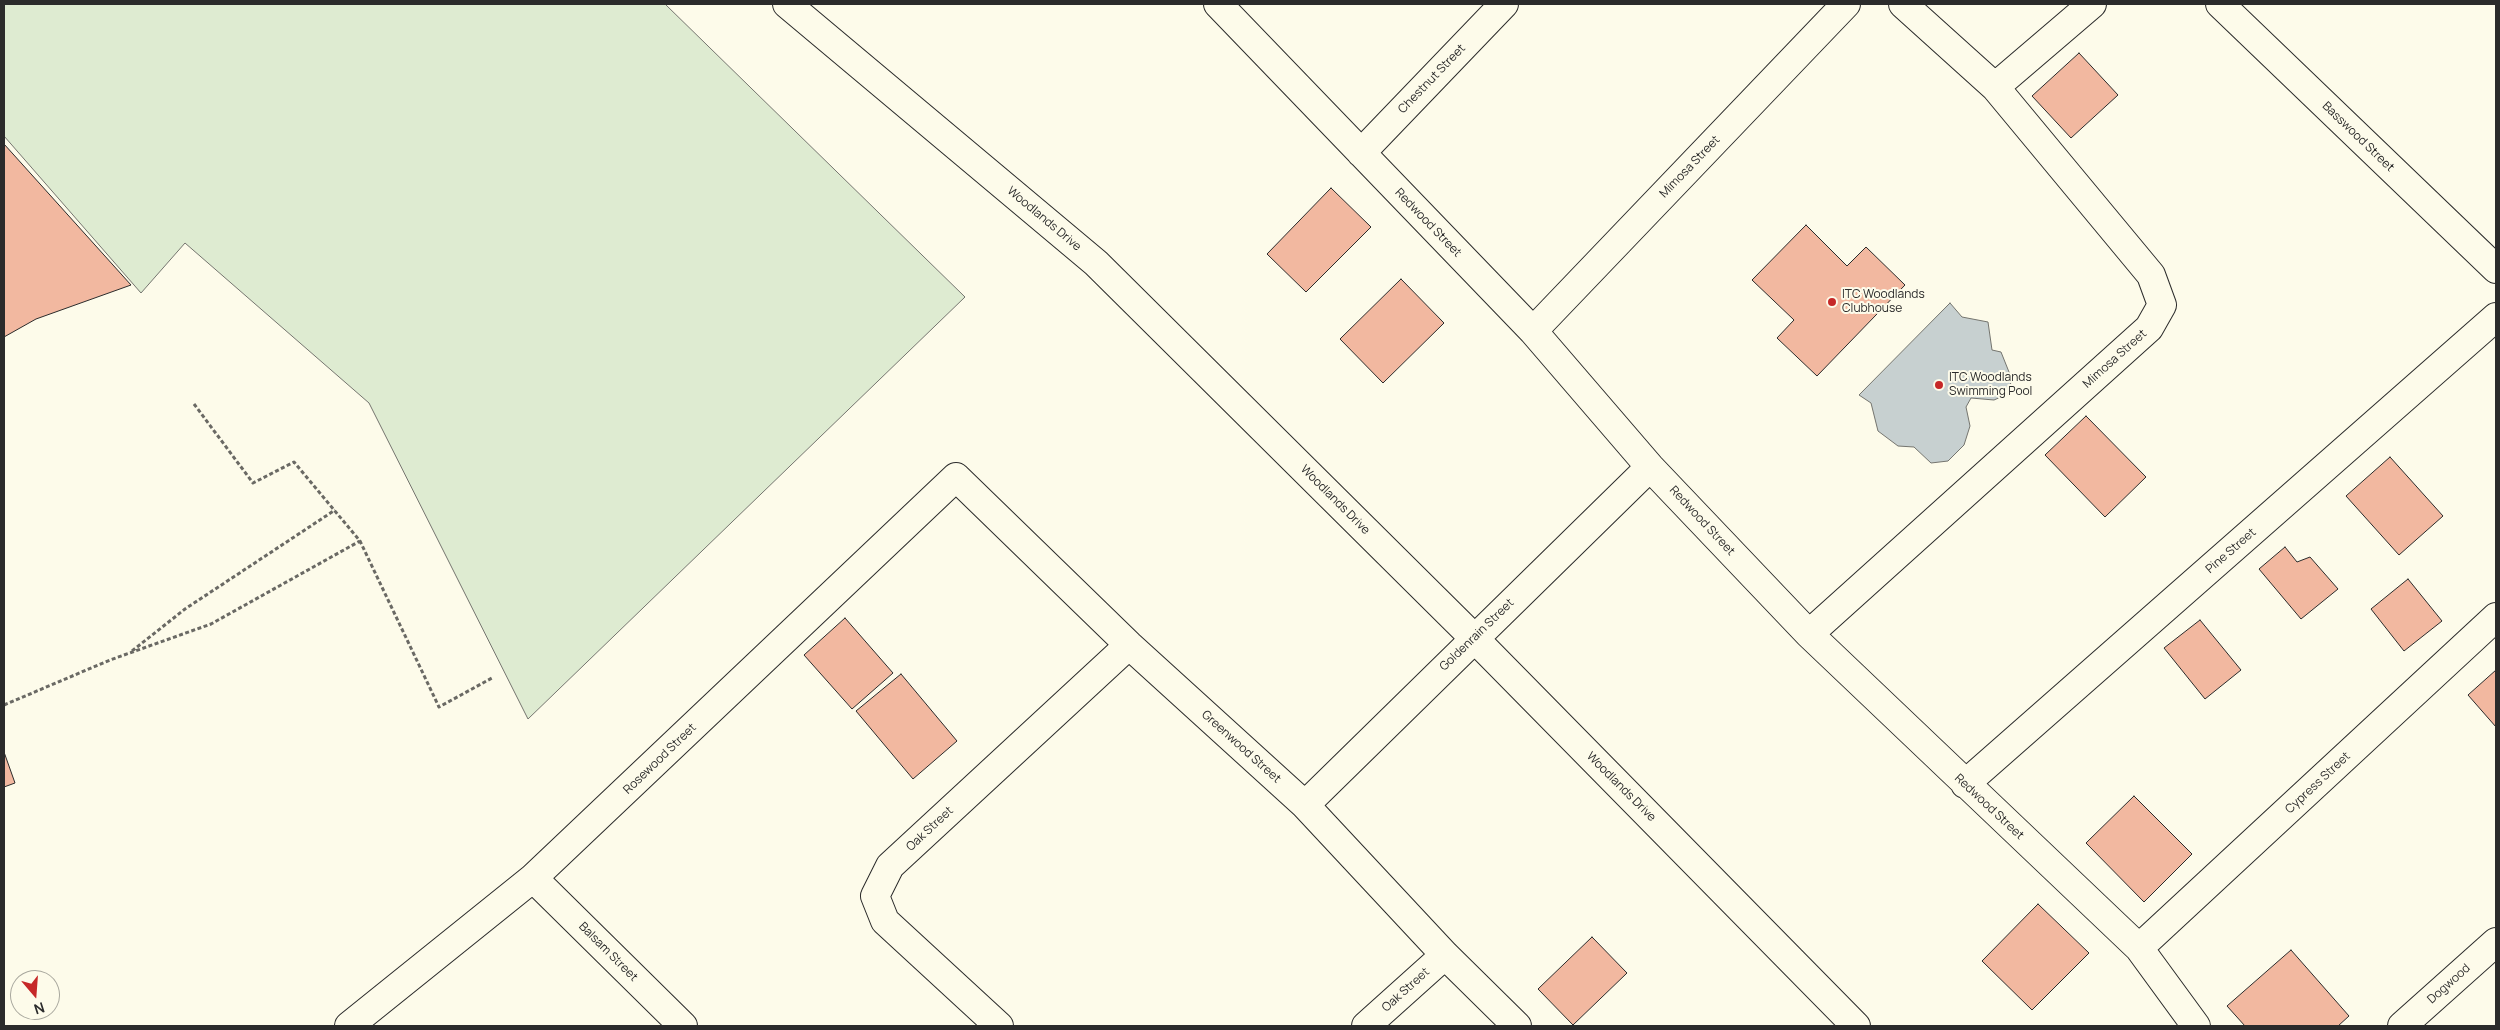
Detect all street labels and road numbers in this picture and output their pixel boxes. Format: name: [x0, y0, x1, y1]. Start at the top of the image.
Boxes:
street label: Chestnut Street: [1395, 41, 1469, 117]
street label: Basswood Street: [2319, 99, 2397, 175]
street label: Mimosa Street: [1657, 133, 1723, 201]
street label: Woodlands Drive: [1004, 184, 1084, 254]
street label: Redwood Street: [1392, 186, 1464, 260]
street label: Mimosa Street: [2080, 327, 2150, 391]
street label: Woodlands Drive: [1297, 462, 1373, 538]
street label: Redwood Street: [1666, 483, 1738, 559]
street label: Pine Street: [2203, 525, 2259, 577]
street label: Goldenrain Street: [1437, 596, 1517, 674]
street label: Greenwood Street: [1198, 708, 1284, 786]
street label: Rosewood Street: [621, 721, 699, 797]
street label: Woodlands Drive: [1583, 749, 1659, 825]
street label: Cypress Street: [2283, 749, 2353, 817]
street label: Redwood Street: [1951, 771, 2027, 843]
street label: Oak Street: [904, 804, 956, 854]
street label: Balsam Street: [575, 919, 641, 985]
street label: Dogwood: [2425, 961, 2473, 1007]
street label: Oak Street: [1379, 965, 1433, 1015]

